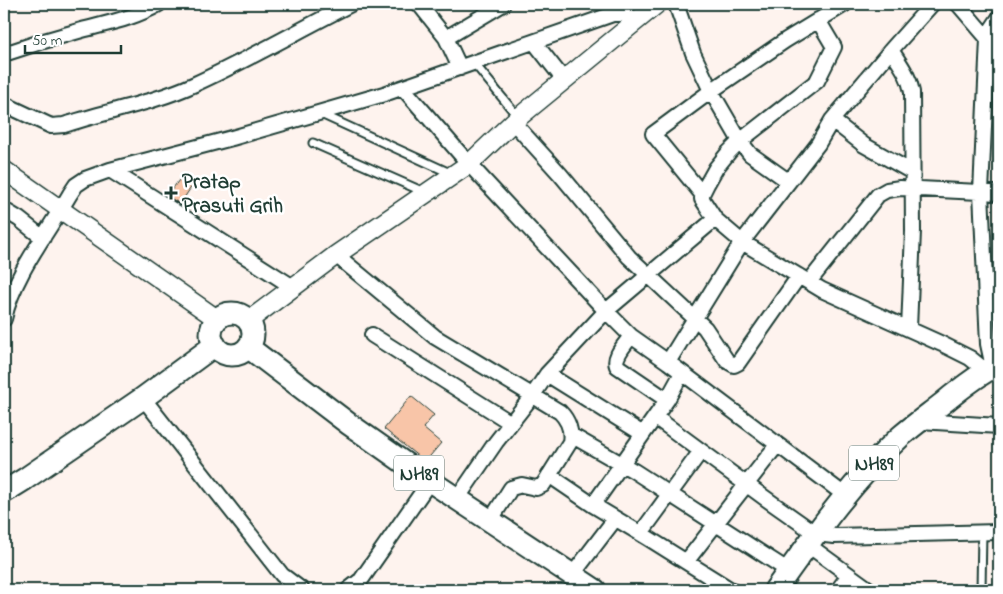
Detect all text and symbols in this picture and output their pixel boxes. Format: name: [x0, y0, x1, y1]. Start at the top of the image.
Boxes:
scale bar: [25, 22, 121, 54]
text: 50 m: [32, 30, 63, 52]
place label: Pratap Prasuti Grih: [182, 168, 283, 222]
marker: Pratap Prasuti Grih: [164, 186, 178, 200]
road number: NH89: [849, 446, 899, 480]
road number: NH89: [394, 456, 444, 490]

